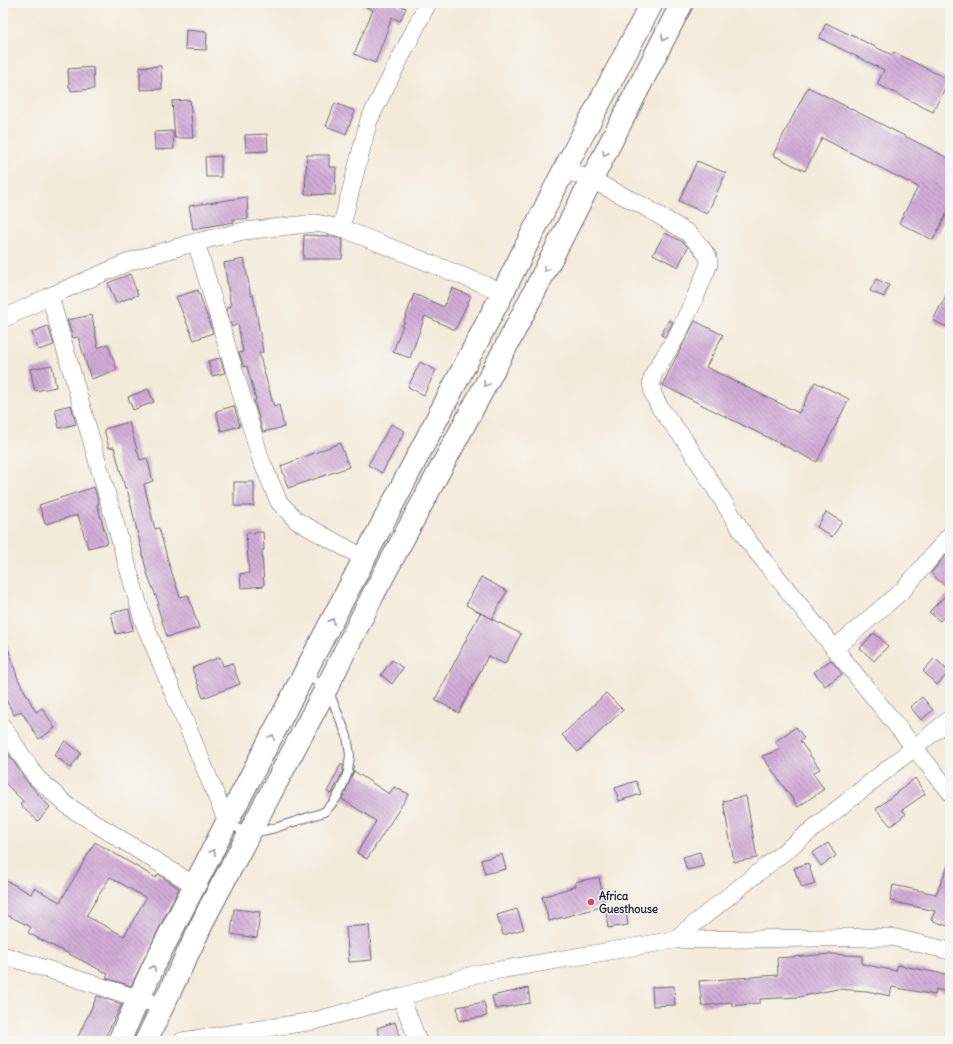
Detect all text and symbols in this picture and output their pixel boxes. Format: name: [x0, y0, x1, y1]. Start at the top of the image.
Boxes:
one-way arrow: [662, 33, 669, 41]
one-way arrow: [602, 149, 610, 157]
one-way arrow: [543, 265, 551, 272]
one-way arrow: [483, 380, 491, 388]
one-way arrow: [327, 618, 335, 625]
one-way arrow: [268, 733, 275, 741]
one-way arrow: [208, 849, 216, 856]
place label: Africa Guesthouse: [599, 889, 658, 916]
marker: Africa Guesthouse: [586, 897, 596, 907]
one-way arrow: [148, 964, 156, 972]

